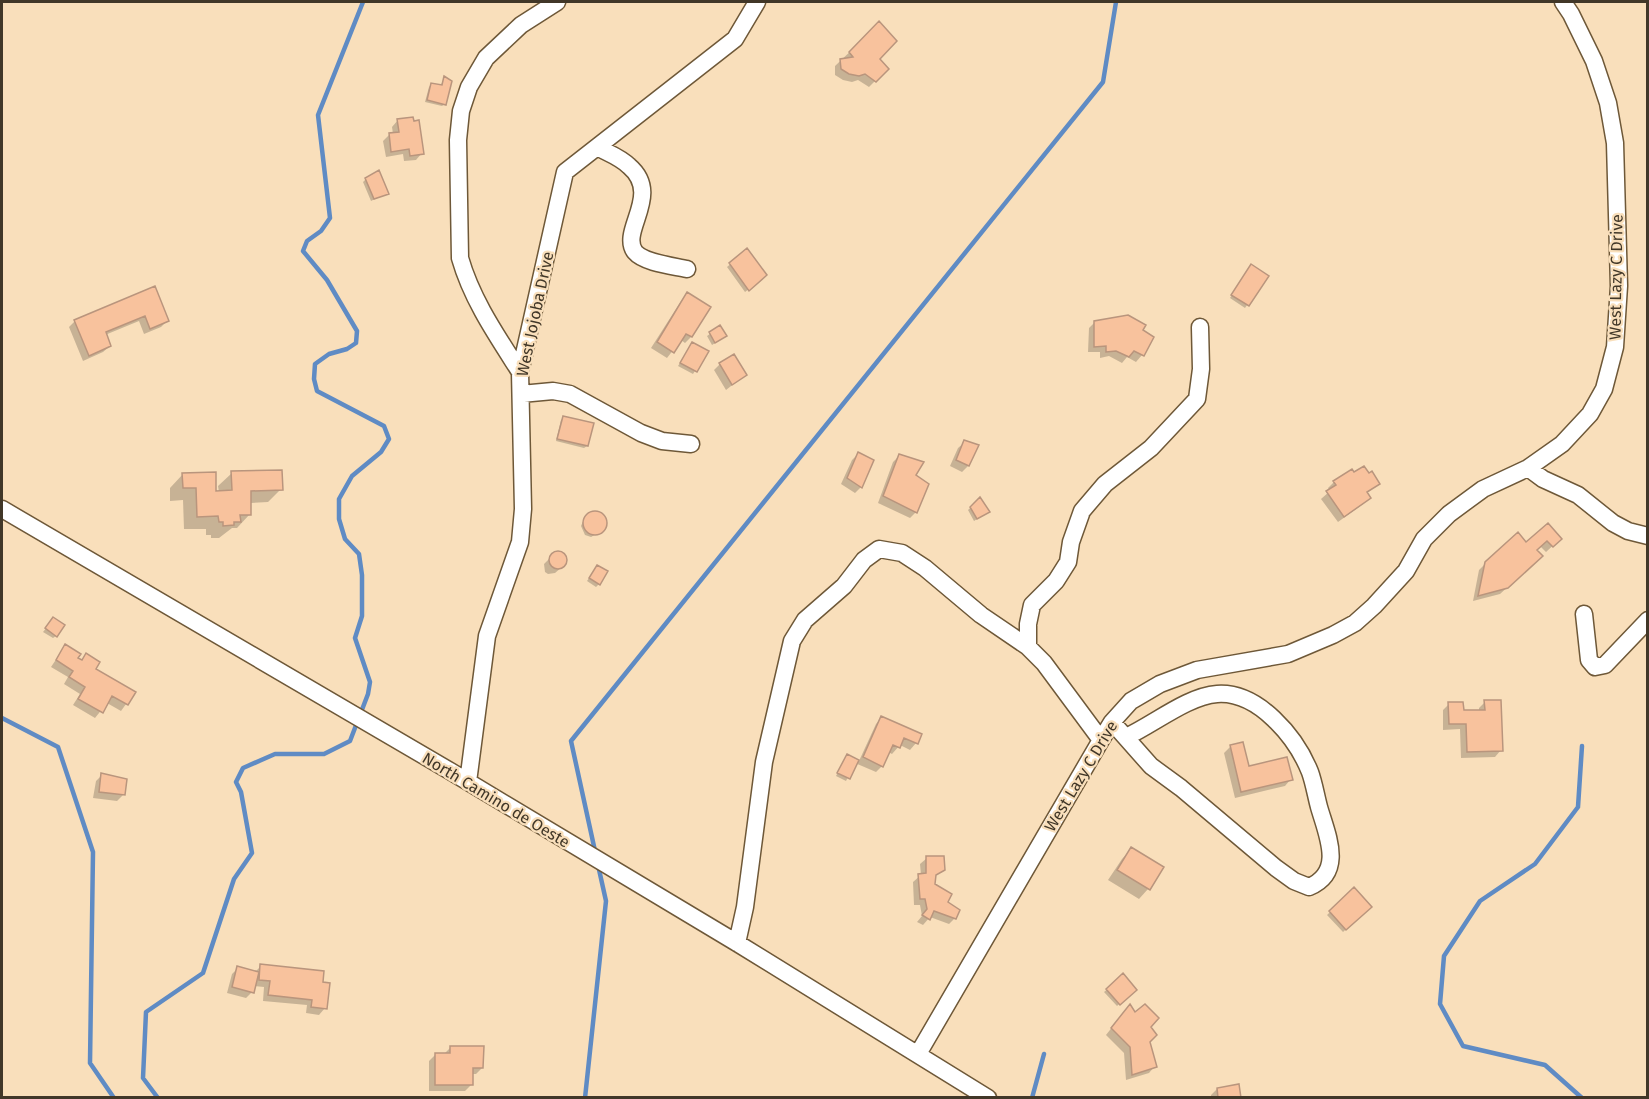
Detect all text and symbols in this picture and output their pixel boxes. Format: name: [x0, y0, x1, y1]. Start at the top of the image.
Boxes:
street label: West Lazy C Drive: [1605, 214, 1627, 340]
street label: West Jojoba Drive: [512, 250, 558, 378]
street label: West Lazy C Drive: [1041, 717, 1121, 835]
street label: North Camino de Oeste: [419, 748, 573, 852]

